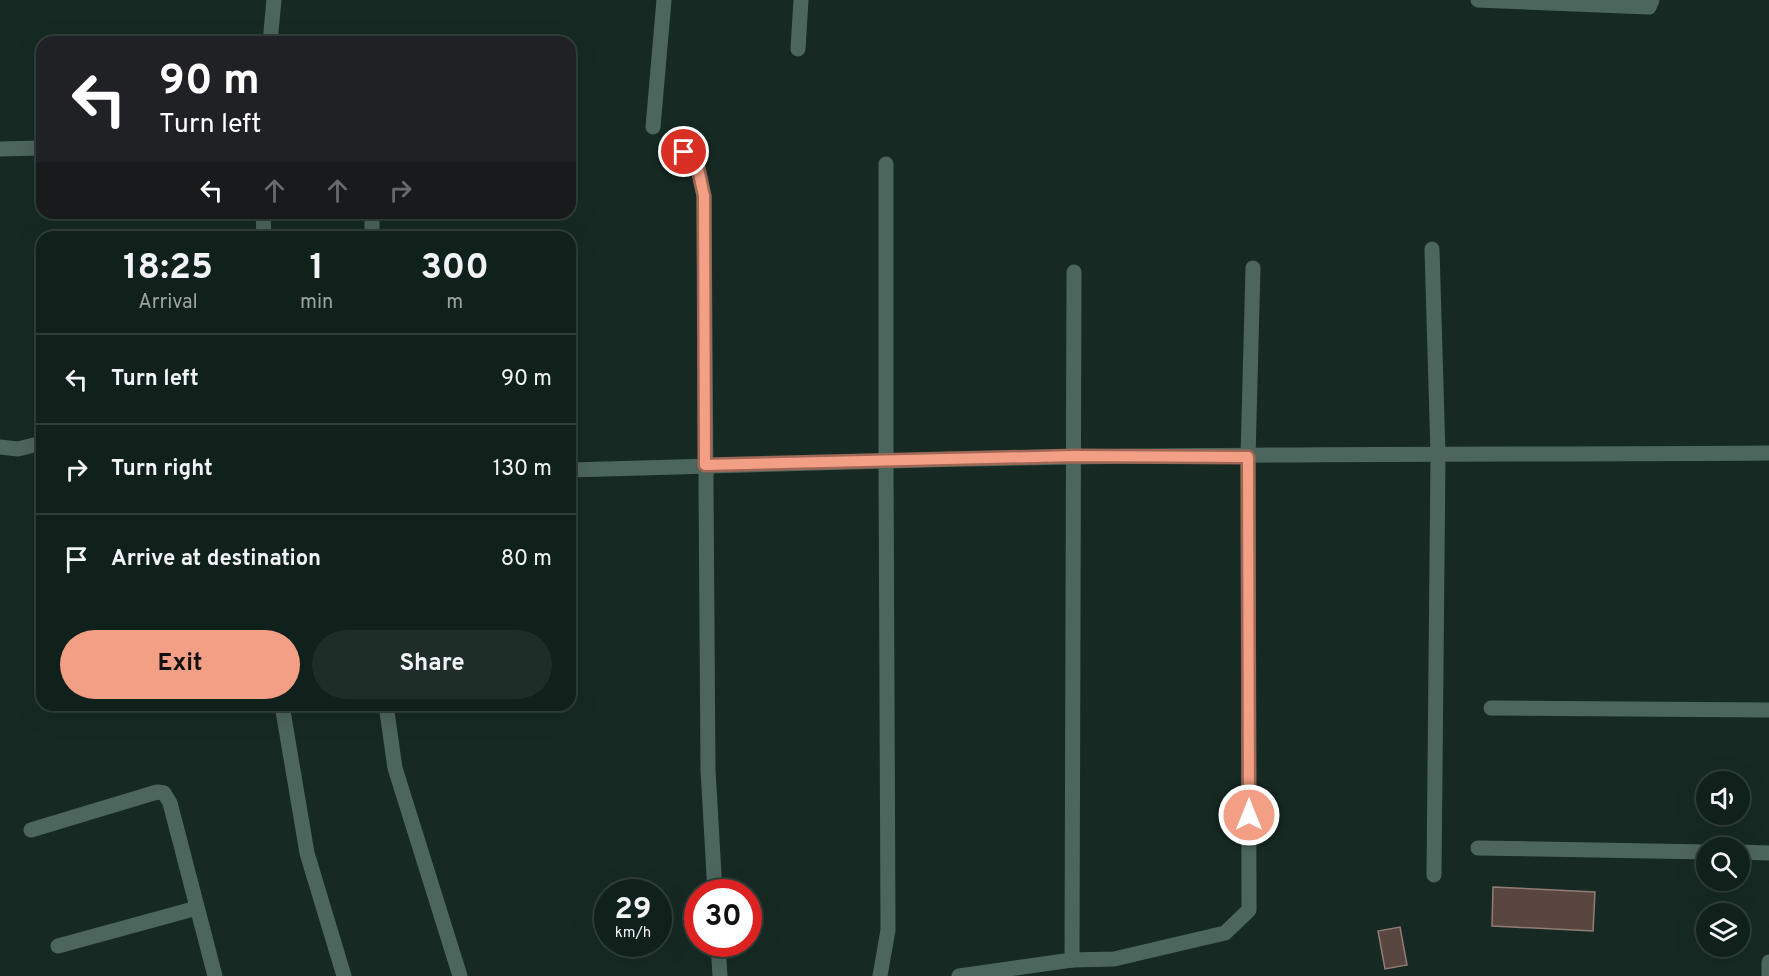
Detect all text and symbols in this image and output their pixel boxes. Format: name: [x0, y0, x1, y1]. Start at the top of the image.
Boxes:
text: 90 m: [159, 56, 260, 109]
icon: left: [60, 60, 138, 138]
text: Turn left: [159, 108, 261, 142]
pin: [658, 126, 709, 177]
icon: arrive: [667, 135, 700, 168]
icon: left: [195, 174, 228, 207]
icon: ahead: [258, 174, 291, 207]
icon: ahead: [321, 174, 354, 207]
icon: right: [384, 174, 417, 207]
text: 18:25: [123, 246, 213, 292]
text: 1: [309, 246, 324, 292]
text: 300: [420, 246, 489, 292]
text: Arrival: [138, 290, 198, 316]
text: min: [300, 290, 333, 316]
text: m: [446, 290, 463, 316]
icon: left: [60, 363, 93, 396]
text: Turn left: [111, 366, 199, 393]
text: 90 m: [501, 366, 552, 393]
icon: right: [60, 453, 93, 486]
text: Turn right: [111, 456, 213, 483]
text: 130 m: [493, 456, 552, 483]
icon: arrive: [60, 543, 93, 576]
text: Arrive at destination: [111, 546, 321, 573]
text: 80 m: [501, 546, 552, 573]
button: Exit: [60, 630, 300, 699]
button: Share: [312, 630, 552, 699]
map controls: [1696, 771, 1750, 957]
button: sound: [1696, 771, 1750, 825]
position arrow: [1217, 783, 1281, 847]
button: search: [1696, 837, 1750, 891]
speed limit sign: 30: [684, 879, 762, 957]
text: 29: [615, 892, 651, 929]
button: layers: [1696, 903, 1750, 957]
text: km/h: [615, 924, 651, 943]

